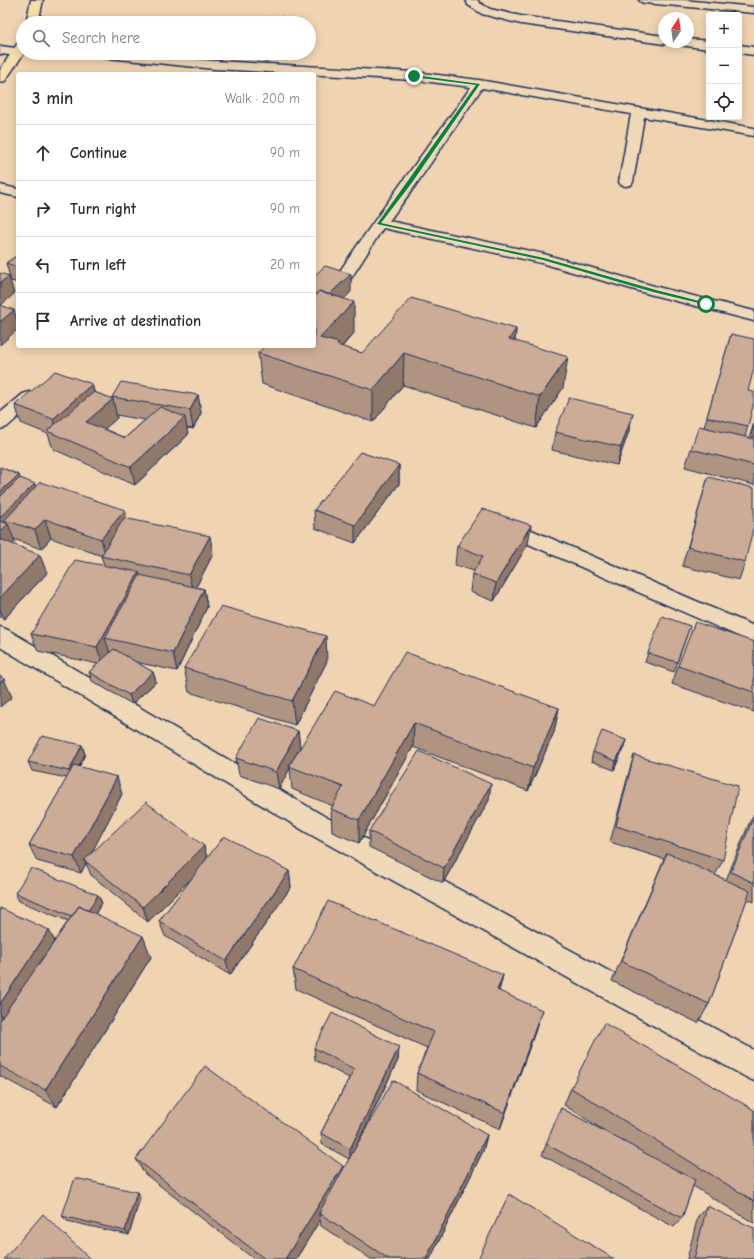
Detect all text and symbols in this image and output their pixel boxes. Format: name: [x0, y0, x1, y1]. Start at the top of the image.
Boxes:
north arrow: [658, 12, 694, 48]
map controls: [706, 12, 742, 120]
button: +: [706, 12, 742, 48]
search box: [16, 16, 316, 60]
icon: search: [30, 27, 52, 49]
text: Search here: [62, 29, 140, 47]
button: −: [706, 48, 742, 84]
route end: [405, 67, 423, 85]
button: locate: [706, 84, 742, 120]
text: 3 min: [32, 89, 73, 108]
text: Walk · 200 m: [225, 91, 300, 106]
icon: ahead: [32, 142, 54, 164]
text: Continue: [70, 144, 127, 162]
text: 90 m: [270, 145, 300, 160]
icon: right: [32, 198, 54, 220]
text: Turn right: [70, 200, 136, 218]
text: 90 m: [270, 201, 300, 216]
icon: left: [32, 254, 54, 276]
text: Turn left: [70, 256, 126, 274]
text: 20 m: [270, 257, 300, 272]
route start: [697, 295, 715, 313]
icon: arrive: [32, 310, 54, 332]
text: Arrive at destination: [70, 312, 201, 330]

